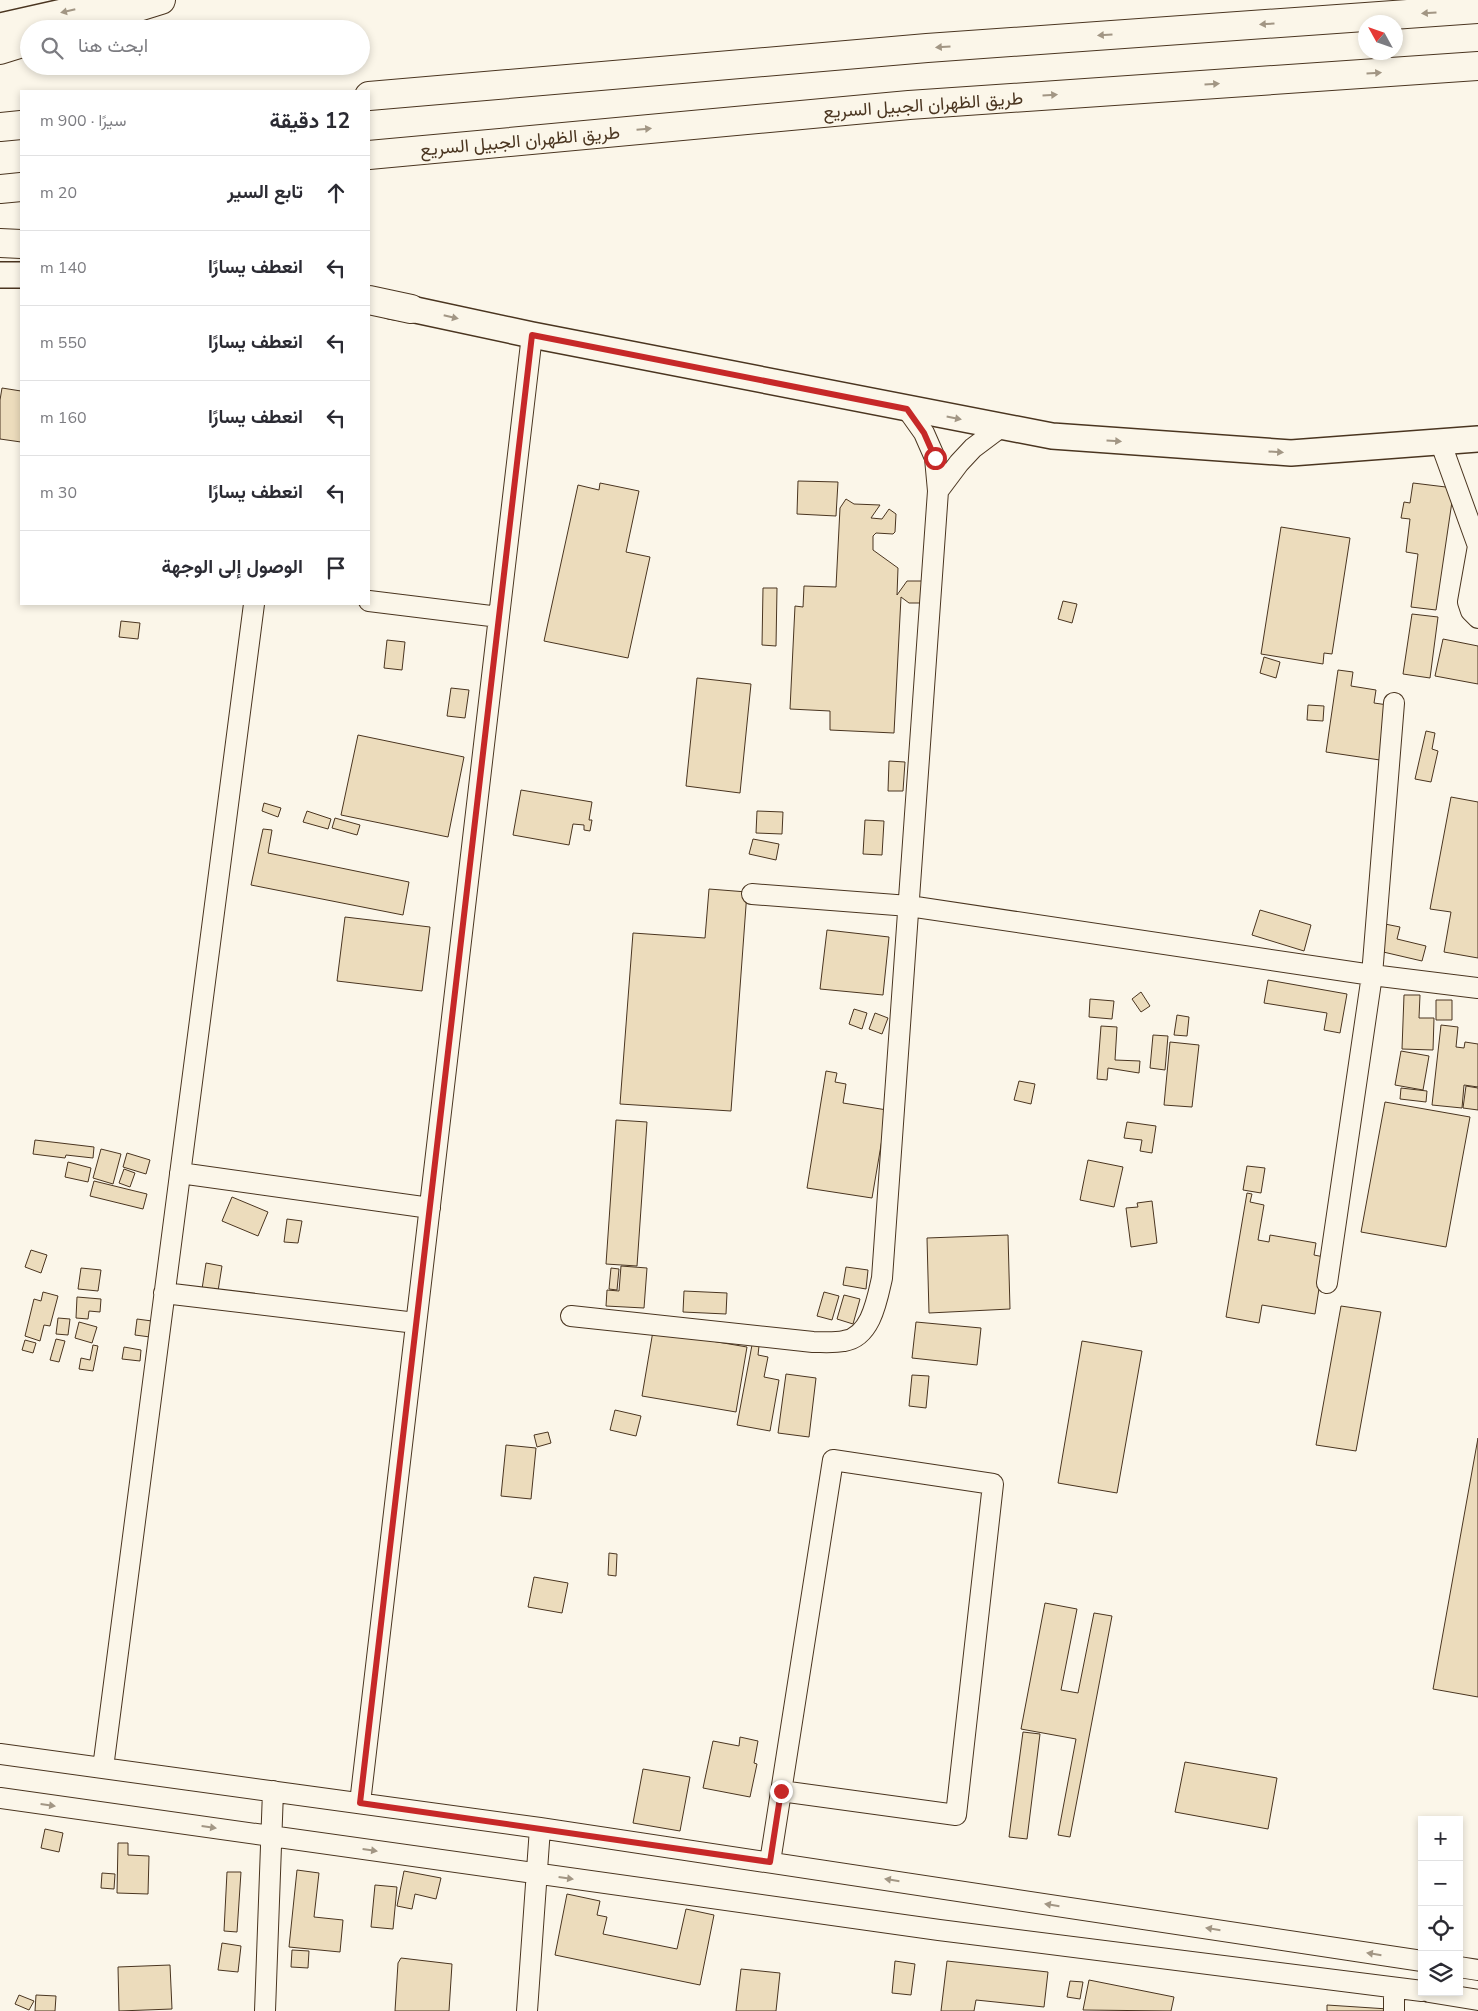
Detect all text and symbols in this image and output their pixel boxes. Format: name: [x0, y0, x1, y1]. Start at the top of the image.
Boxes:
one-way arrow: [61, 7, 76, 15]
one-way arrow: [1421, 9, 1437, 17]
north arrow: [1358, 15, 1403, 60]
search box: [20, 20, 370, 75]
one-way arrow: [1259, 20, 1275, 28]
one-way arrow: [1097, 32, 1113, 40]
text: ابحث هنا: [78, 33, 148, 59]
icon: search: [38, 34, 66, 62]
one-way arrow: [935, 43, 951, 51]
one-way arrow: [1366, 69, 1382, 77]
one-way arrow: [1204, 80, 1220, 88]
street label: طريق الظهران الجبيل السريع: [822, 86, 1024, 124]
one-way arrow: [1042, 91, 1058, 99]
text: 12 دقيقة: [270, 107, 350, 135]
text: سيرًا · 900 m: [40, 110, 126, 132]
street label: طريق الظهران الجبيل السريع: [419, 120, 621, 162]
one-way arrow: [636, 125, 652, 133]
text: تابع السير: [227, 179, 303, 205]
icon: ahead: [322, 179, 350, 207]
text: 20 m: [40, 182, 77, 204]
text: انعطف يسارًا: [208, 254, 303, 280]
icon: left: [322, 254, 350, 282]
text: 140 m: [40, 257, 87, 279]
one-way arrow: [444, 314, 460, 322]
text: انعطف يسارًا: [208, 329, 303, 355]
icon: left: [322, 329, 350, 357]
text: 550 m: [40, 332, 87, 354]
text: انعطف يسارًا: [208, 404, 303, 430]
icon: left: [322, 404, 350, 432]
text: 160 m: [40, 407, 87, 429]
one-way arrow: [946, 414, 961, 422]
one-way arrow: [1107, 437, 1123, 445]
route start: [924, 447, 947, 470]
one-way arrow: [1269, 448, 1285, 456]
text: انعطف يسارًا: [208, 479, 303, 505]
icon: left: [322, 479, 350, 507]
text: 30 m: [40, 482, 77, 504]
text: الوصول إلى الوجهة: [161, 554, 303, 580]
icon: arrive: [322, 554, 350, 582]
route end: [770, 1780, 793, 1803]
one-way arrow: [41, 1801, 57, 1809]
map controls: [1418, 1816, 1463, 1996]
button: +: [1418, 1816, 1463, 1861]
one-way arrow: [202, 1824, 218, 1832]
one-way arrow: [362, 1846, 378, 1854]
button: −: [1418, 1861, 1463, 1906]
one-way arrow: [558, 1874, 574, 1882]
one-way arrow: [883, 1876, 899, 1884]
one-way arrow: [1044, 1900, 1060, 1908]
button: locate: [1418, 1906, 1463, 1951]
one-way arrow: [1205, 1925, 1221, 1933]
one-way arrow: [1365, 1949, 1381, 1957]
button: layers: [1418, 1951, 1463, 1996]

